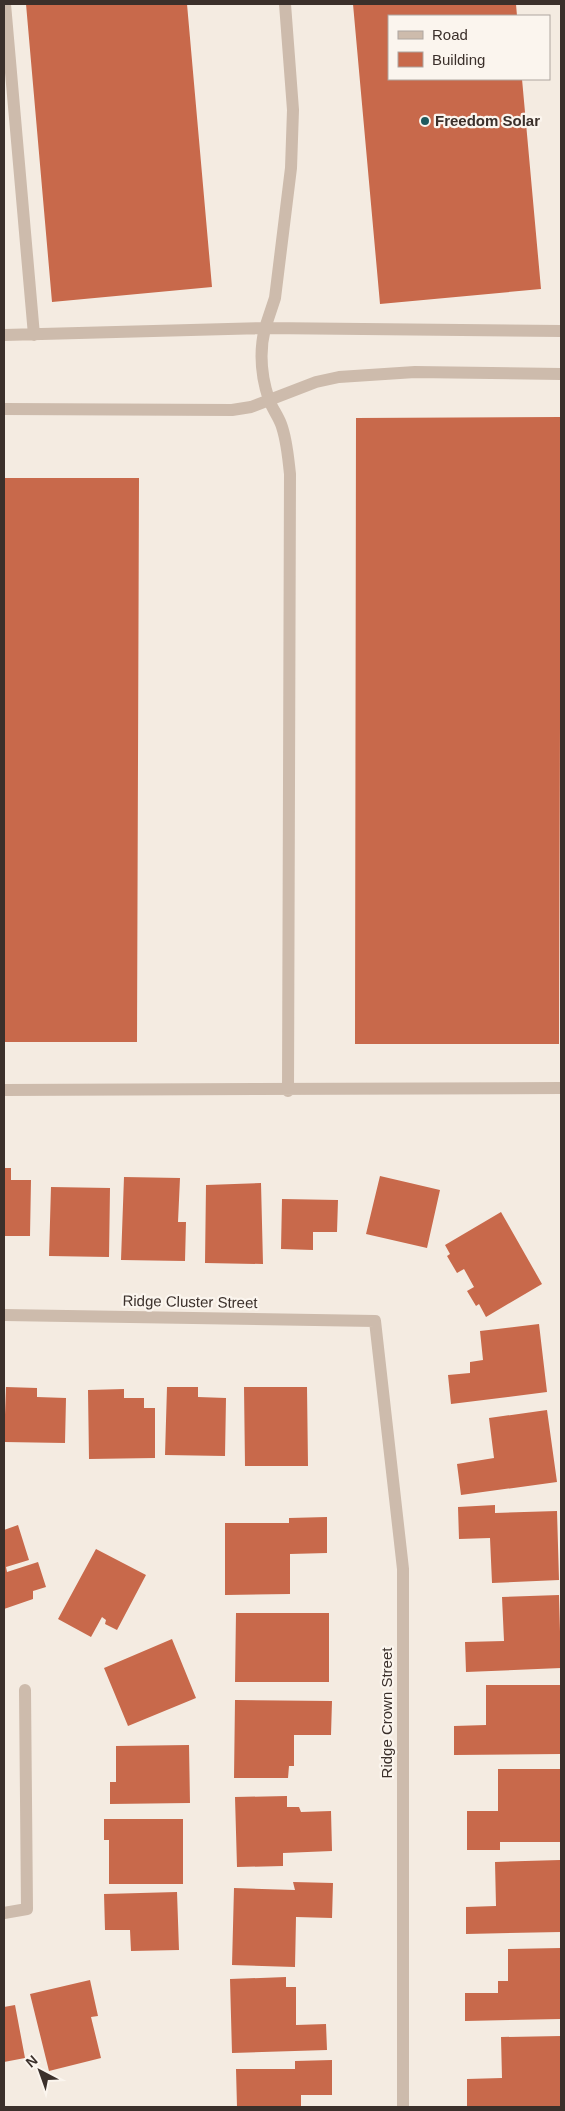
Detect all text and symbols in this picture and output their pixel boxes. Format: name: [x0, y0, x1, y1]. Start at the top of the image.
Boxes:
legend: [388, 15, 550, 80]
text: Road: [432, 26, 468, 43]
text: Building: [432, 51, 485, 68]
place label: Freedom Solar: [435, 112, 540, 129]
marker: Freedom Solar: [419, 115, 431, 127]
street label: Ridge Cluster Street: [122, 1292, 259, 1311]
street label: Ridge Crown Street: [378, 1647, 395, 1778]
north arrow: [15, 2046, 65, 2096]
text: N: [22, 2052, 41, 2071]

